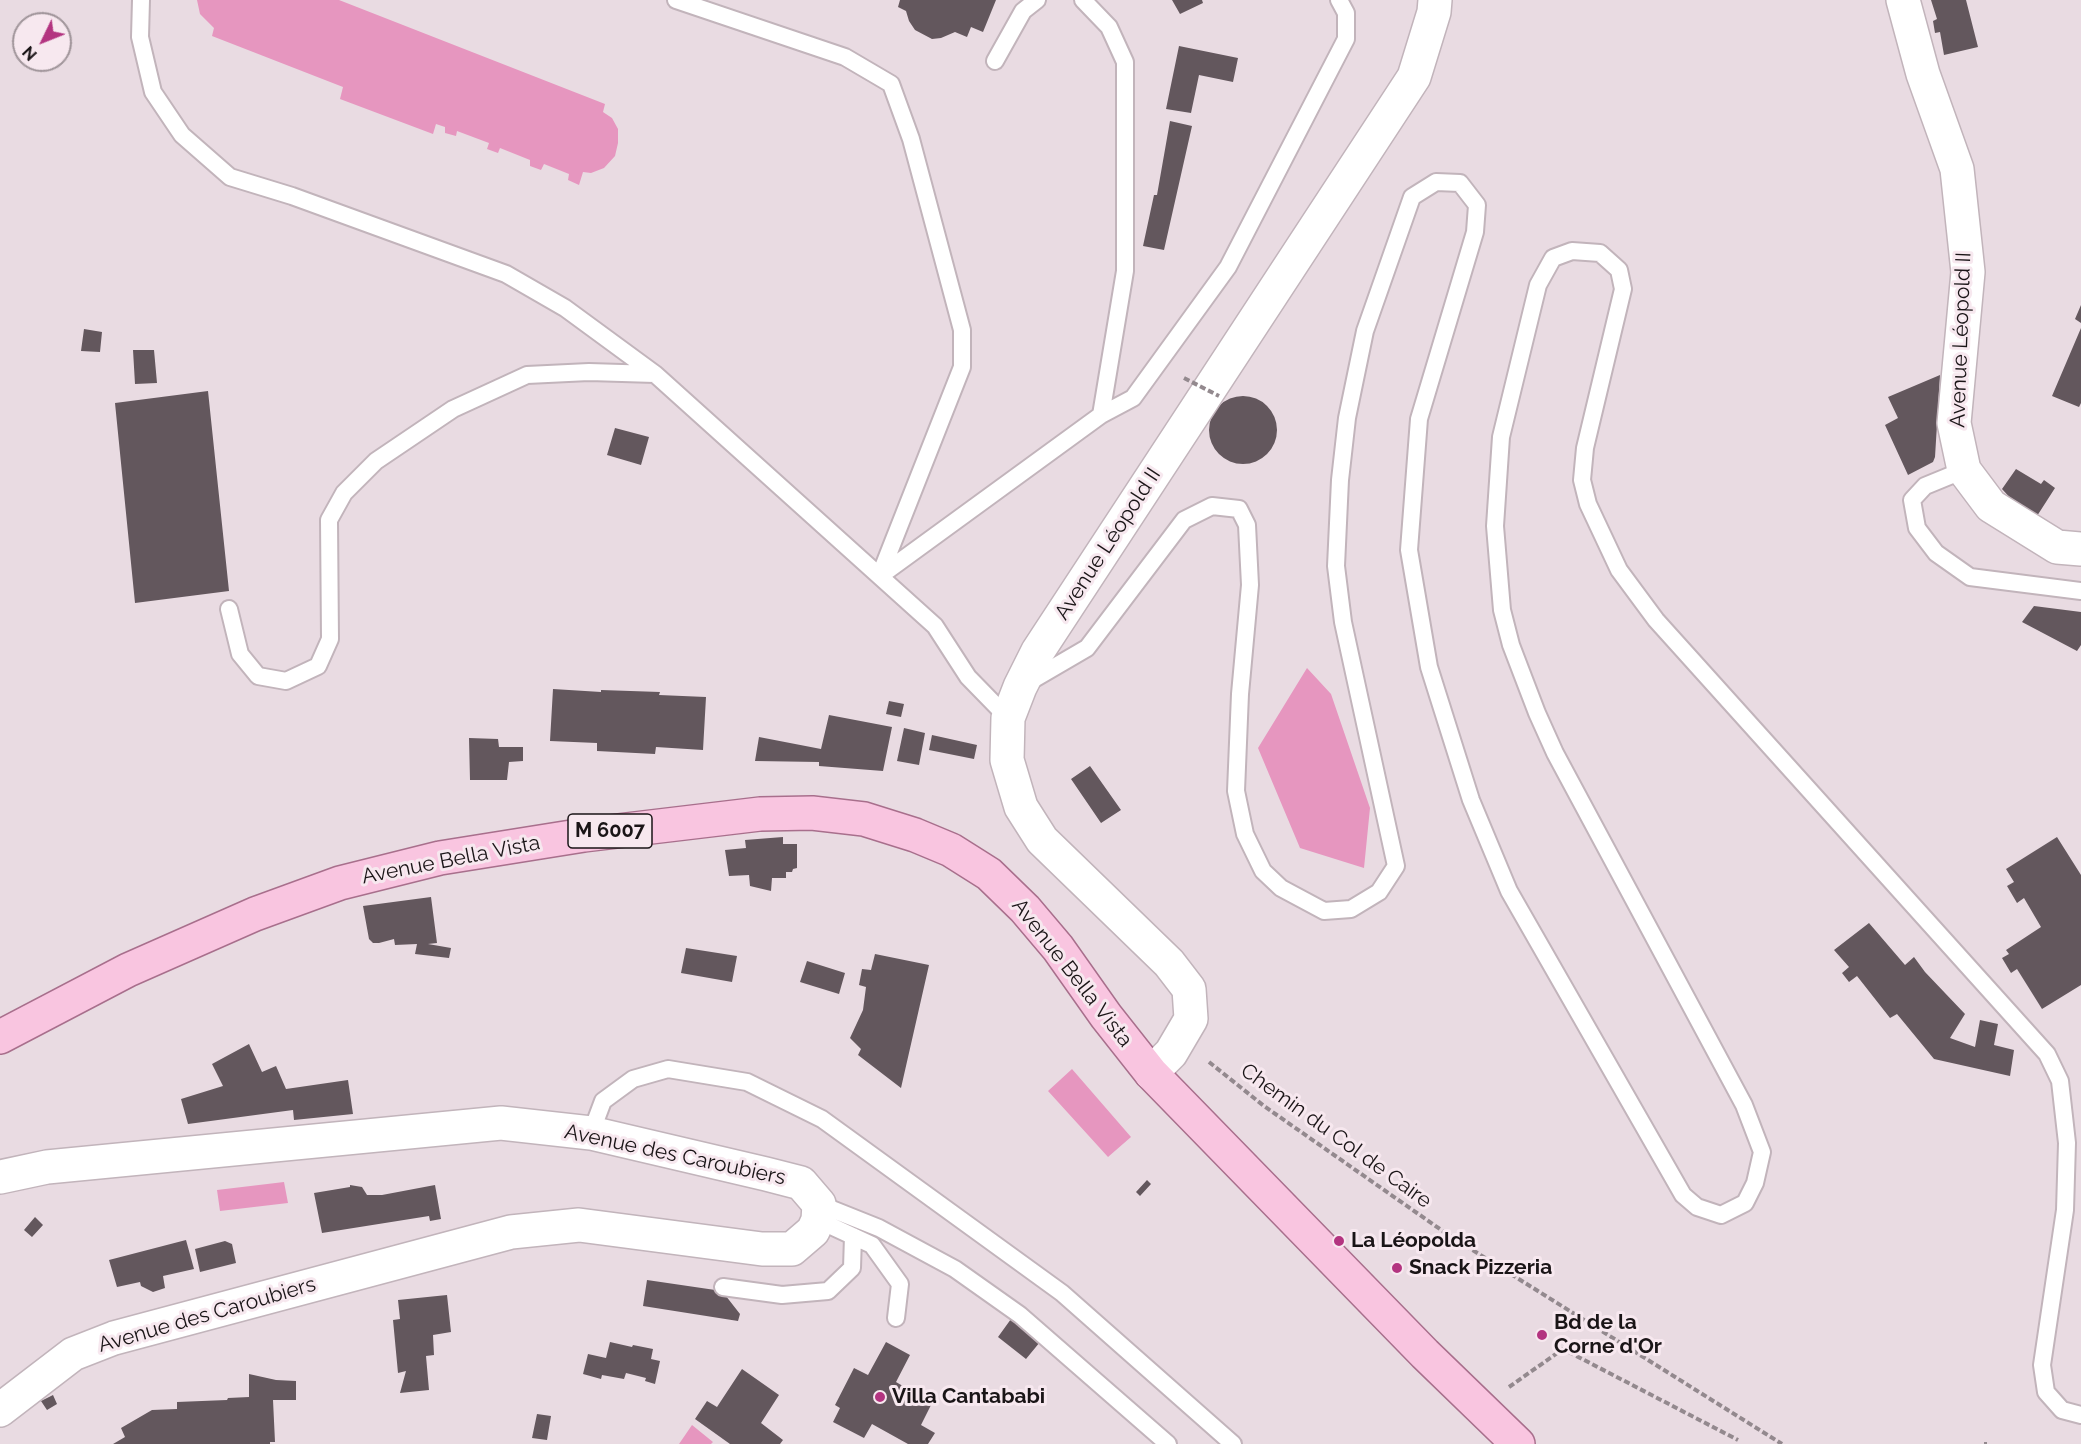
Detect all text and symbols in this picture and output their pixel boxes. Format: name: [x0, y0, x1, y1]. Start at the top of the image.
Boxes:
north arrow: [12, 12, 72, 72]
text: N: [19, 42, 41, 64]
street label: Avenue Léopold II: [1945, 252, 1977, 428]
street label: Avenue Léopold II: [1050, 463, 1166, 625]
road number: M 6007: [568, 814, 652, 848]
street label: Avenue Bella Vista: [360, 830, 542, 890]
street label: Avenue Bella Vista: [1006, 894, 1138, 1052]
street label: Chemin du Col de Caire: [1236, 1058, 1436, 1214]
street label: Avenue des Caroubiers: [562, 1119, 788, 1191]
place label: La Léopolda: [1351, 1228, 1476, 1254]
marker: La Léopolda: [1332, 1234, 1346, 1248]
place label: Snack Pizzeria: [1409, 1255, 1552, 1281]
marker: Snack Pizzeria: [1390, 1261, 1404, 1275]
street label: Avenue des Caroubiers: [95, 1272, 319, 1358]
place label: Bd de la Corne d'Or: [1554, 1310, 1662, 1360]
marker: Bd de la Corne d'Or: [1535, 1328, 1549, 1342]
place label: Villa Cantababi: [892, 1384, 1045, 1410]
marker: Villa Cantababi: [873, 1390, 887, 1404]

